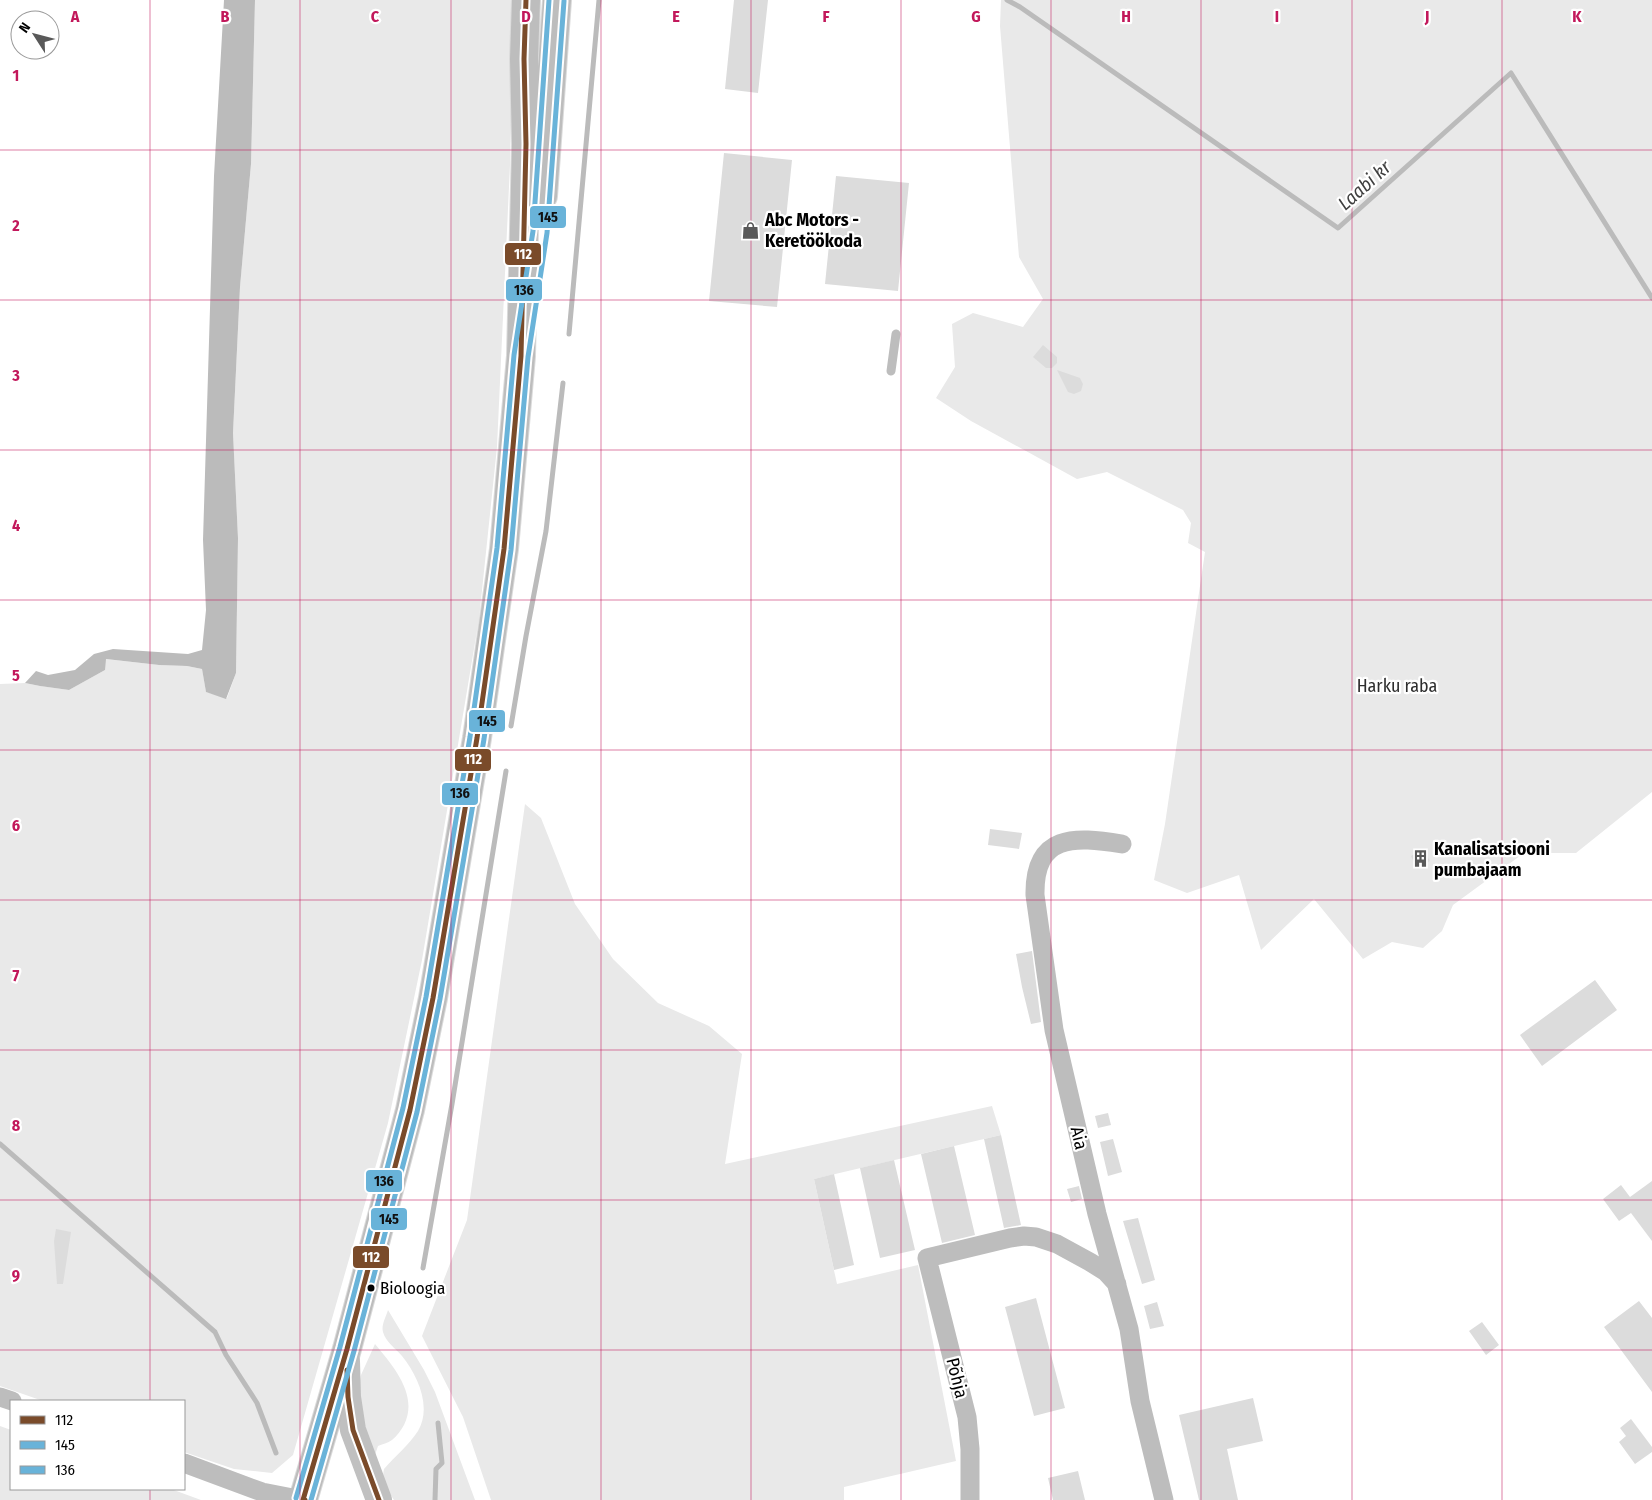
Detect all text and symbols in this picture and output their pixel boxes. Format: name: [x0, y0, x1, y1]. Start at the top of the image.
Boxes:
text: A: [70, 7, 80, 26]
text: B: [221, 7, 230, 26]
text: C: [371, 7, 380, 26]
text: D: [521, 7, 531, 26]
text: E: [672, 7, 680, 26]
text: F: [822, 7, 830, 26]
text: G: [971, 7, 981, 26]
text: H: [1121, 7, 1131, 26]
text: I: [1275, 7, 1279, 26]
text: J: [1424, 7, 1429, 26]
text: K: [1572, 7, 1582, 26]
north arrow: [10, 10, 60, 60]
text: N: [16, 19, 34, 36]
text: 1: [13, 66, 19, 85]
water label: Laabi kr: [1333, 155, 1396, 215]
line badge: 145: [529, 205, 567, 229]
text: 145: [538, 209, 558, 226]
place label: Abc Motors - Keretöökoda: [764, 209, 862, 252]
text: 2: [11, 216, 20, 235]
shop icon: Abc Motors - Keretöökoda: [741, 220, 761, 240]
line badge: 112: [504, 242, 542, 266]
text: 112: [514, 246, 533, 263]
line badge: 136: [505, 278, 543, 302]
text: 136: [514, 282, 534, 299]
text: 3: [11, 366, 20, 385]
text: 4: [12, 516, 20, 535]
text: 5: [12, 666, 20, 685]
park label: Harku raba: [1357, 675, 1438, 697]
line badge: 145: [468, 709, 506, 733]
text: 145: [477, 713, 497, 730]
line badge: 112: [454, 748, 492, 772]
text: 112: [464, 751, 483, 768]
line badge: 136: [441, 782, 479, 806]
text: 136: [450, 785, 470, 802]
text: 6: [12, 816, 20, 835]
place label: Kanalisatsiooni pumbajaam: [1434, 838, 1550, 881]
building icon: Kanalisatsiooni pumbajaam: [1410, 849, 1430, 869]
text: 7: [13, 966, 20, 985]
text: 8: [12, 1116, 21, 1135]
street label: Aia: [1066, 1124, 1092, 1152]
line badge: 136: [365, 1169, 403, 1193]
text: 136: [374, 1173, 394, 1190]
line badge: 145: [370, 1207, 408, 1231]
text: 145: [379, 1211, 399, 1228]
line badge: 112: [352, 1245, 390, 1269]
text: 112: [362, 1249, 381, 1266]
text: 9: [12, 1266, 20, 1285]
place label: Bioloogia: [380, 1278, 445, 1299]
marker: Bioloogia: [366, 1283, 376, 1293]
street label: Põhja: [941, 1355, 973, 1401]
legend: [10, 1400, 185, 1490]
text: 112: [55, 1411, 73, 1429]
text: 145: [55, 1436, 75, 1454]
text: 136: [55, 1461, 75, 1479]

